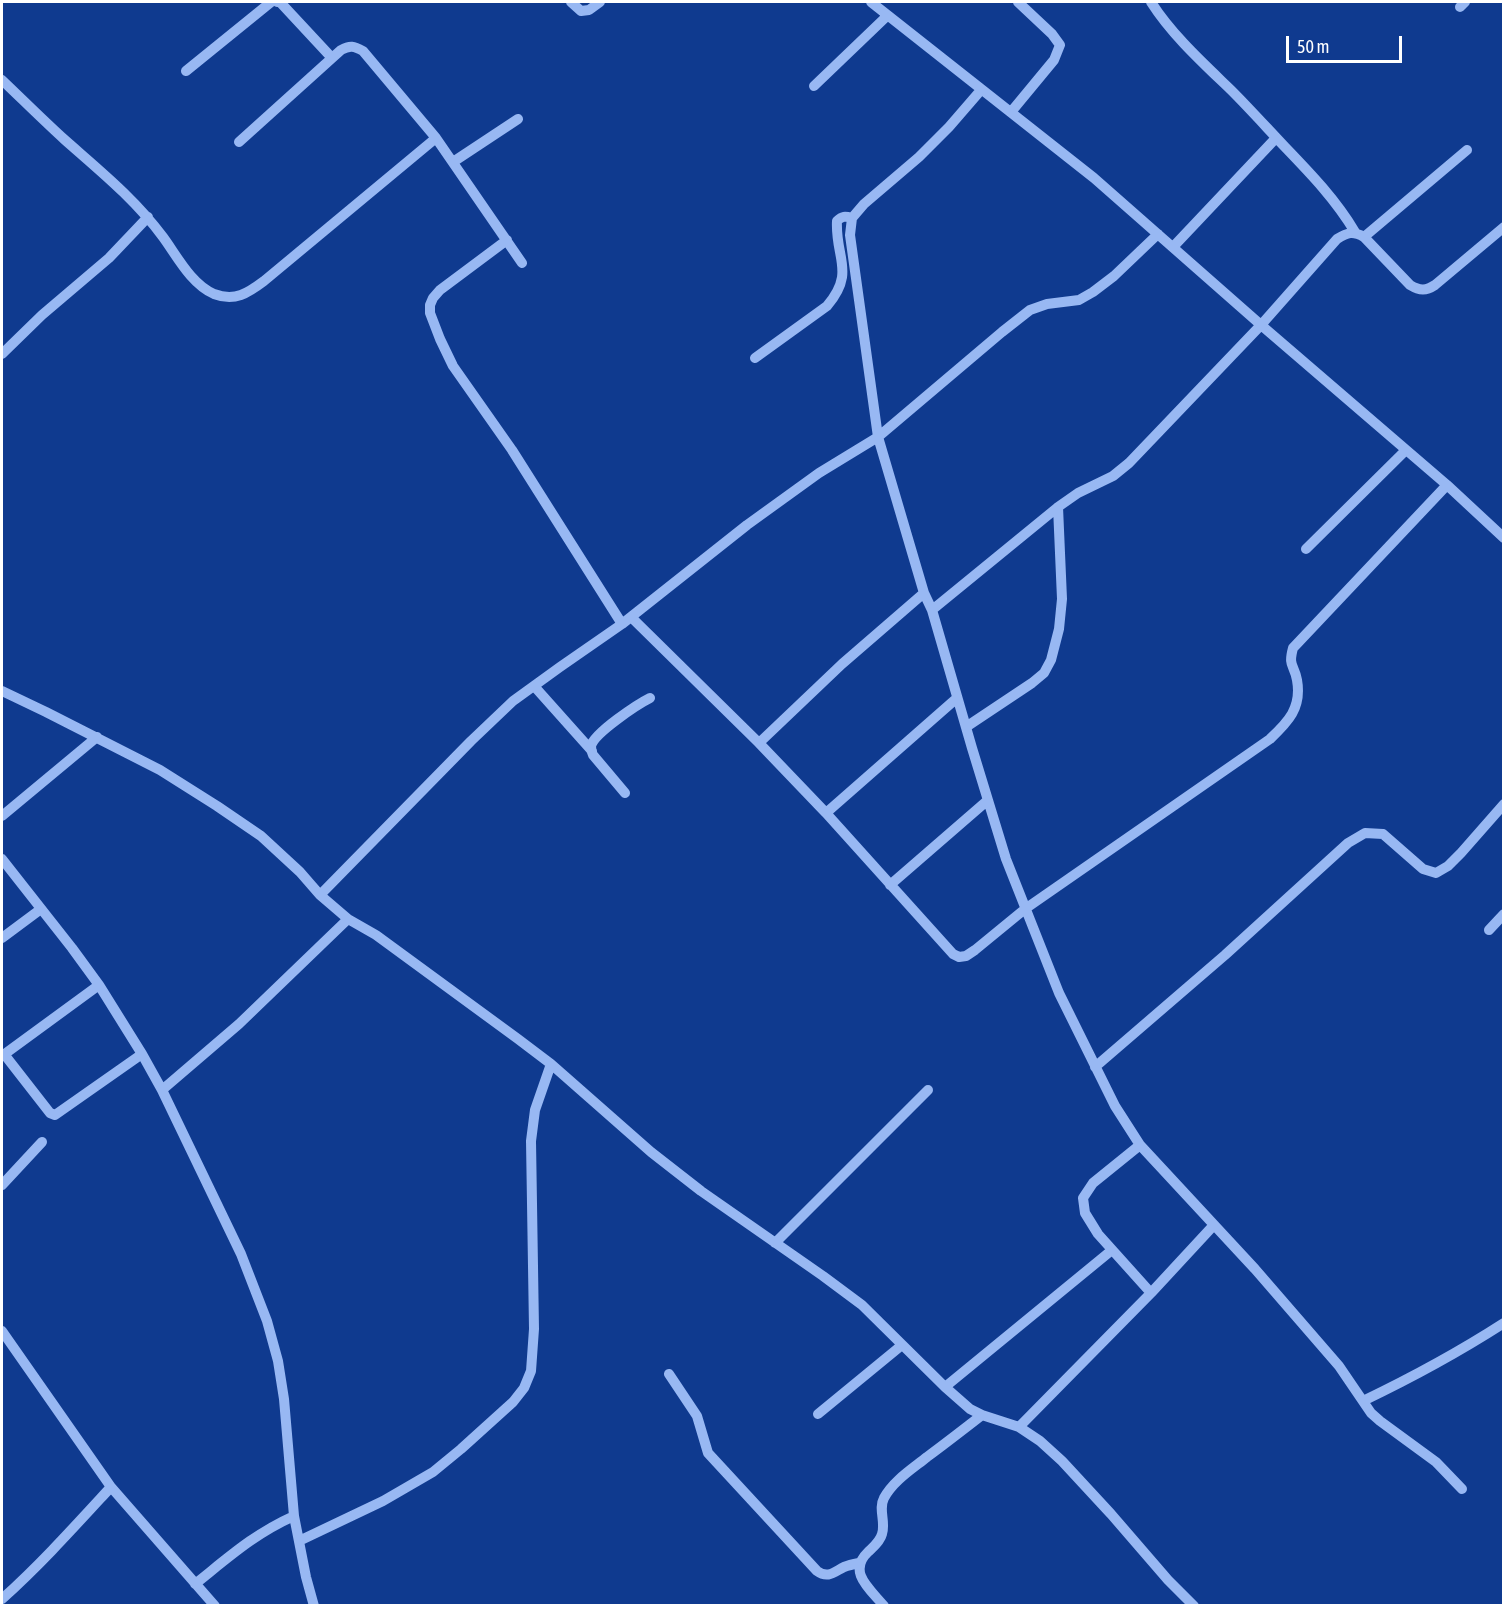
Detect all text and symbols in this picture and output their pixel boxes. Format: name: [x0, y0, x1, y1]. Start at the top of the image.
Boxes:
scale bar: [1289, 24, 1404, 62]
text: 50 m: [1297, 36, 1329, 57]

